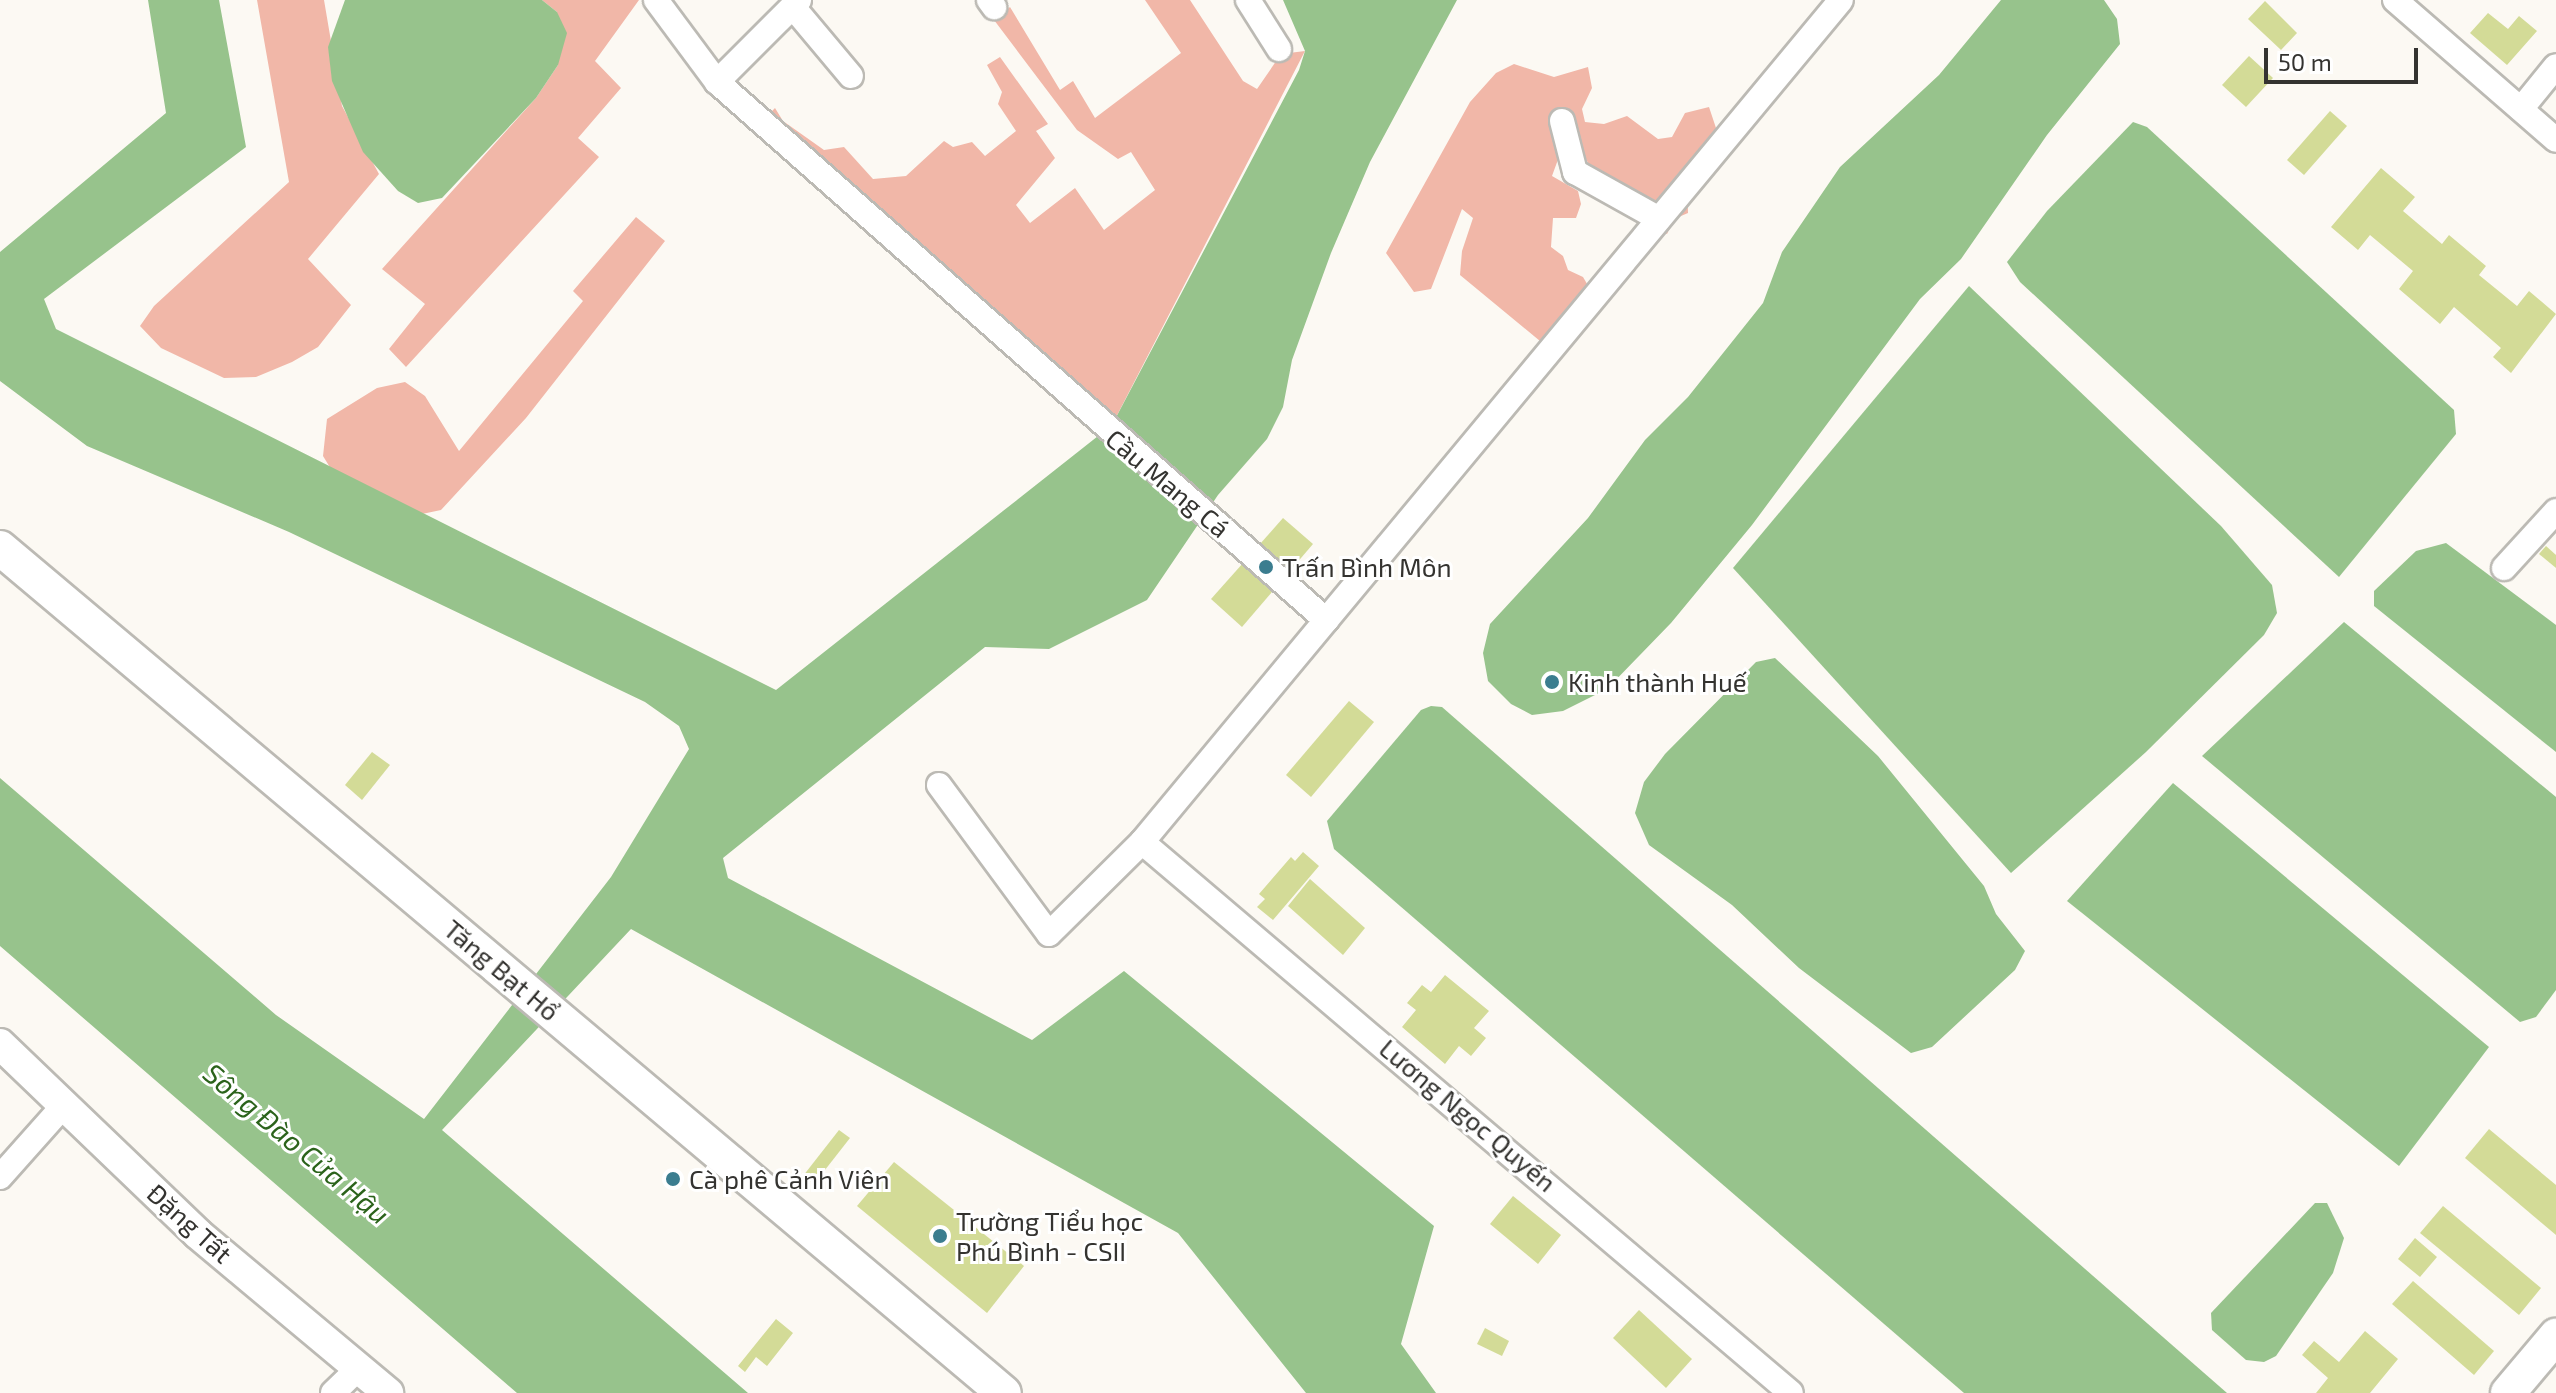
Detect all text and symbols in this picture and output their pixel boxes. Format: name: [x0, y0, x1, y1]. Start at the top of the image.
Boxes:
scale bar: [2268, 32, 2422, 82]
text: 50 m: [2278, 47, 2332, 76]
street label: Cầu Mang Cá: [1100, 422, 1236, 544]
place label: Trấn Bình Môn: [1282, 551, 1452, 583]
marker: Trấn Bình Môn: [1257, 558, 1275, 576]
place label: Kinh thành Huế: [1568, 666, 1747, 698]
marker: Kinh thành Huế: [1543, 673, 1561, 691]
street label: Tăng Bạt Hổ: [438, 913, 566, 1027]
street label: Lương Ngọc Quyến: [1374, 1032, 1562, 1198]
water label: Sông Đào Cửa Hậu: [197, 1056, 397, 1230]
place label: Cà phê Cảnh Viên: [689, 1163, 890, 1195]
marker: Cà phê Cảnh Viên: [664, 1170, 682, 1188]
street label: Đặng Tất: [141, 1177, 239, 1269]
place label: Trường Tiểu học Phú Bình - CSII: [956, 1205, 1144, 1266]
marker: Trường Tiểu học Phú Bình - CSII: [931, 1227, 949, 1245]

